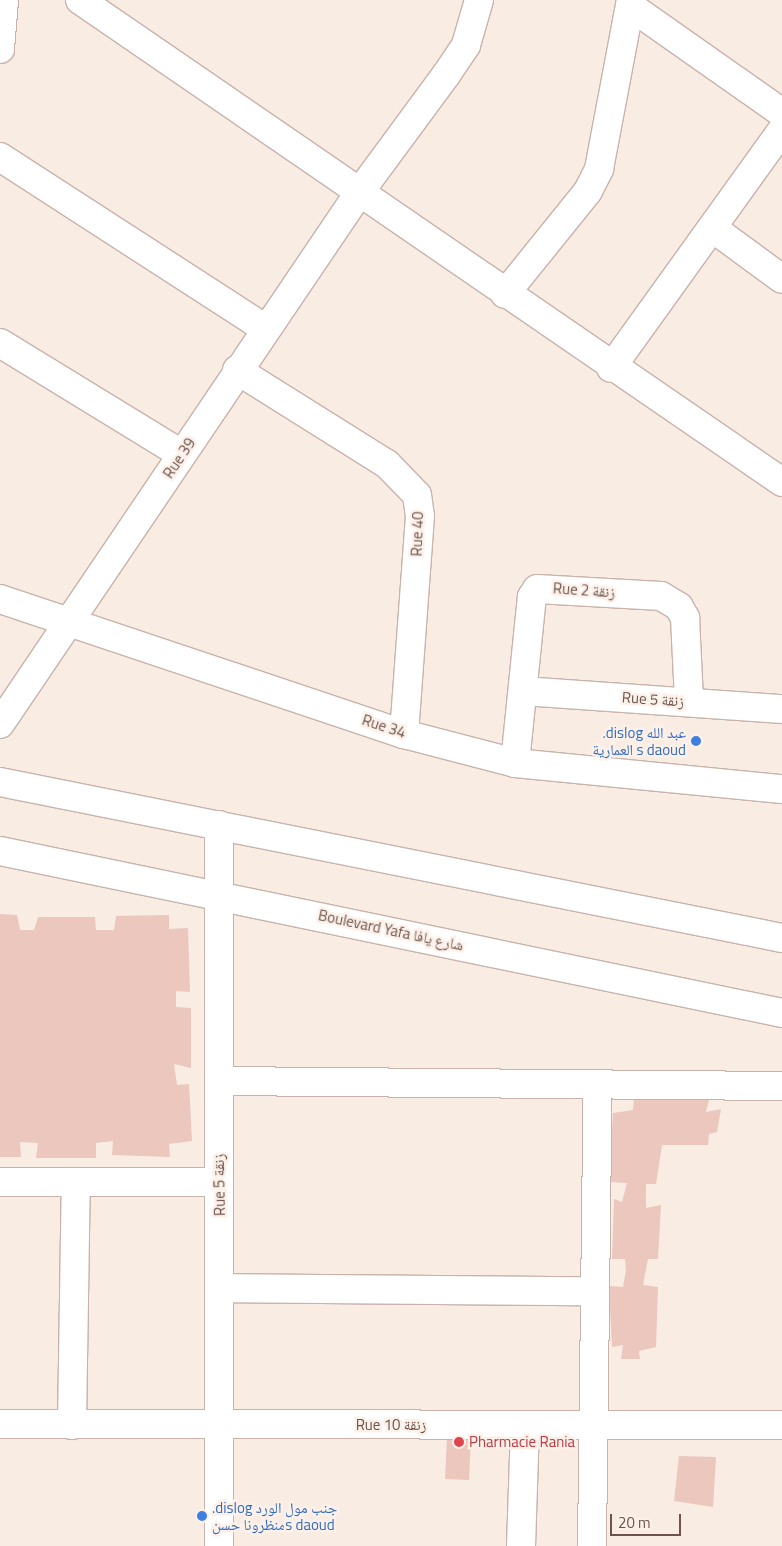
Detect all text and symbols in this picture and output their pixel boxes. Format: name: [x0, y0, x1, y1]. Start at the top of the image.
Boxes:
street label: Rue 39: [159, 434, 199, 482]
street label: Rue 40: [407, 511, 427, 557]
street label: Rue 2 زنقة: [552, 579, 616, 601]
street label: Rue 5 زنقة: [621, 688, 685, 710]
street label: Rue 34: [360, 711, 408, 741]
place label: .dislog عبد الله العمارية s daoud: [592, 723, 686, 758]
marker: .dislog عبد الله العمارية s daoud: [690, 735, 702, 747]
street label: Boulevard Yafa شارع يافا: [317, 906, 465, 954]
street label: Rue 5 زنقة: [209, 1154, 229, 1216]
street label: Rue 10 زنقة: [356, 1416, 426, 1434]
place label: Pharmacie Rania: [469, 1433, 575, 1451]
marker: Pharmacie Rania: [453, 1436, 465, 1448]
place label: .dislog جنب مول الورد منظرونا حسنs daoud: [212, 1498, 337, 1533]
scale bar: [612, 1504, 683, 1536]
marker: .dislog جنب مول الورد منظرونا حسنs daoud: [196, 1510, 208, 1522]
text: 20 m: [618, 1511, 651, 1534]

